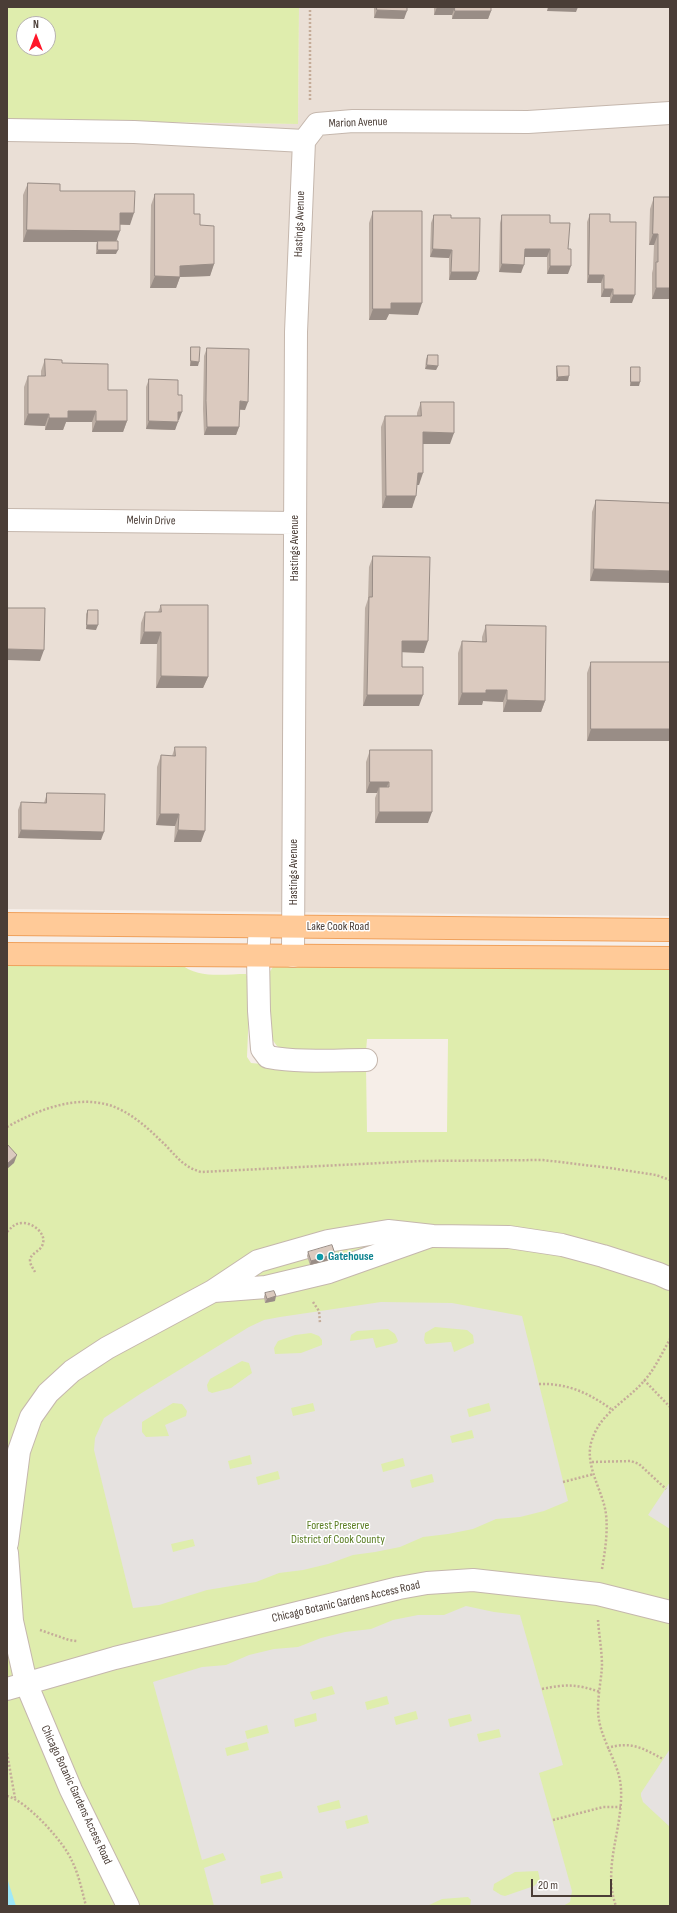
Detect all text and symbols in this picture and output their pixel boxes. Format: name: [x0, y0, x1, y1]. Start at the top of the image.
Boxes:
north arrow: [16, 16, 56, 56]
text: N: [33, 18, 39, 31]
street label: Marion Avenue: [328, 115, 388, 131]
street label: Hastings Avenue: [292, 191, 308, 257]
street label: Melvin Drive: [126, 513, 176, 529]
street label: Hastings Avenue: [288, 515, 302, 581]
street label: Hastings Avenue: [287, 839, 301, 905]
street label: Lake Cook Road: [307, 920, 369, 934]
place label: Gatehouse: [328, 1250, 374, 1264]
marker: Gatehouse: [315, 1252, 325, 1262]
park label: Forest Preserve District of Cook County: [291, 1519, 385, 1547]
street label: Chicago Botanic Gardens Access Road: [270, 1578, 422, 1626]
street label: Chicago Botanic Gardens Access Road: [37, 1723, 115, 1867]
scale bar: [533, 1871, 614, 1897]
text: 20 m: [538, 1878, 558, 1893]

